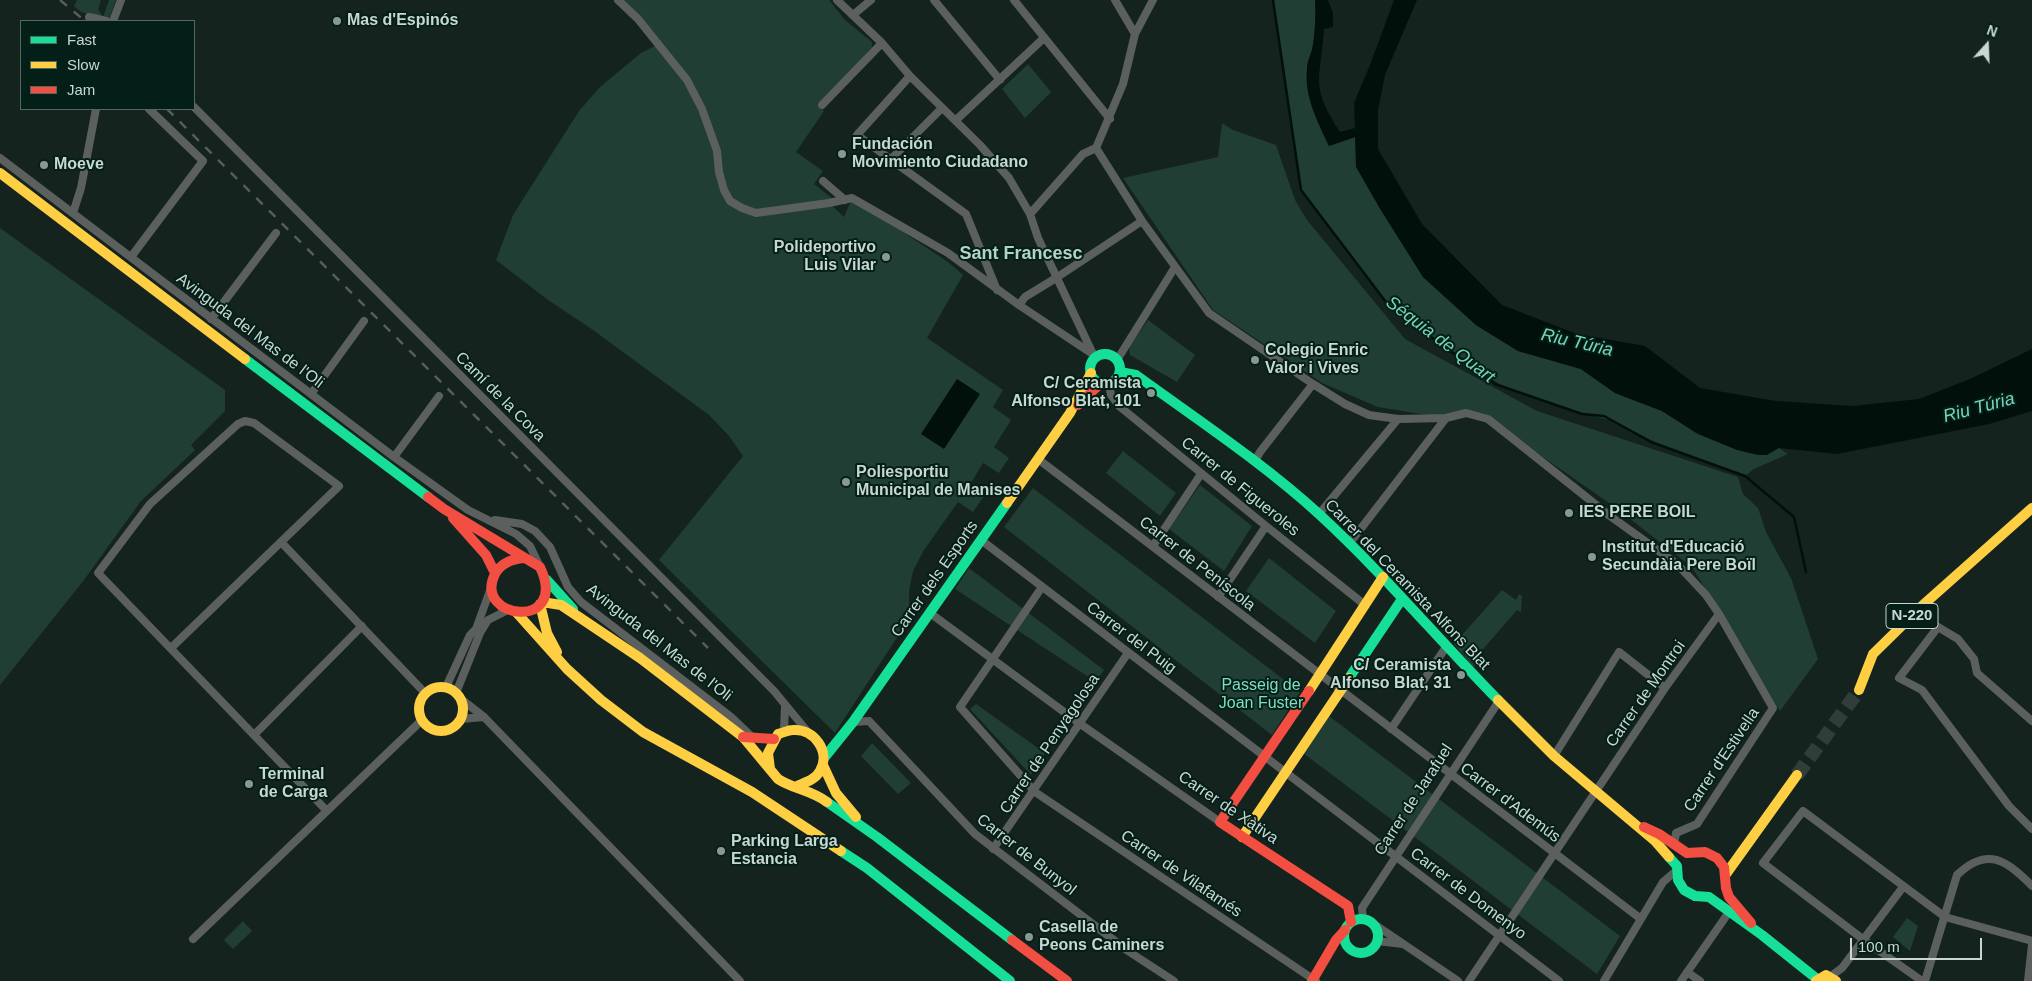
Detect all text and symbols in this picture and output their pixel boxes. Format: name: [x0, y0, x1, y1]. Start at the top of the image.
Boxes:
place label: Mas d'Espinós: [347, 11, 458, 31]
marker: Mas d'Espinós: [331, 15, 343, 27]
legend: [20, 20, 195, 110]
north arrow: [1962, 20, 2012, 70]
text: N: [1985, 22, 2000, 40]
text: Fast: [67, 31, 96, 48]
text: Slow: [67, 56, 100, 73]
text: Jam: [67, 81, 95, 98]
place label: Fundación Movimiento Ciudadano: [852, 135, 1028, 173]
marker: Fundación Movimiento Ciudadano: [836, 148, 848, 160]
place label: Moeve: [54, 155, 104, 175]
marker: Moeve: [38, 159, 50, 171]
place label: Polideportivo Luis Vilar: [774, 238, 876, 276]
district label: Sant Francesc: [959, 243, 1083, 265]
marker: Polideportivo Luis Vilar: [880, 251, 892, 263]
street label: Avinguda del Mas de l'Oli: [172, 269, 328, 393]
water label: Séquia de Quart: [1381, 292, 1499, 388]
water label: Riu Túria: [1539, 324, 1615, 362]
place label: Colegio Enric Valor i Vives: [1265, 341, 1368, 379]
street label: Camí de la Cova: [451, 348, 549, 446]
marker: Colegio Enric Valor i Vives: [1249, 354, 1261, 366]
place label: C/ Ceramista Alfonso Blat, 101: [1011, 374, 1141, 412]
marker: C/ Ceramista Alfonso Blat, 101: [1145, 387, 1157, 399]
water label: Riu Túria: [1941, 388, 2017, 428]
street label: Carrer de Figueroles: [1177, 433, 1303, 541]
place label: Poliesportiu Municipal de Manises: [856, 463, 1020, 501]
marker: Poliesportiu Municipal de Manises: [840, 476, 852, 488]
street label: Carrer del Ceramista Alfons Blat: [1320, 496, 1494, 674]
place label: IES PERE BOIL: [1579, 503, 1695, 523]
marker: IES PERE BOIL: [1563, 507, 1575, 519]
street label: Carrer de Peníscola: [1135, 513, 1259, 615]
street label: Carrer dels Esports: [888, 517, 982, 641]
place label: Institut d'Educació Secundàia Pere Boïl: [1602, 538, 1756, 576]
marker: Institut d'Educació Secundàia Pere Boïl: [1586, 551, 1598, 563]
street label: Avinguda del Mas de l'Oli: [582, 580, 736, 706]
street label: Carrer del Puig: [1082, 598, 1180, 678]
road number: N-220: [1886, 604, 1938, 628]
street label: Carrer de Montroi: [1602, 637, 1690, 751]
place label: C/ Ceramista Alfonso Blat, 31: [1330, 656, 1451, 694]
marker: C/ Ceramista Alfonso Blat, 31: [1455, 669, 1467, 681]
street label: Carrer de Penyagolosa: [996, 670, 1104, 818]
park label: Passeig de Joan Fuster: [1219, 676, 1303, 714]
street label: Carrer d'Estivella: [1680, 704, 1764, 816]
street label: Carrer de Jarafuel: [1371, 741, 1457, 859]
street label: Carrer d'Ademús: [1456, 759, 1564, 847]
place label: Terminal de Carga: [259, 765, 327, 803]
street label: Carrer de Xàtiva: [1174, 767, 1282, 849]
marker: Terminal de Carga: [243, 778, 255, 790]
street label: Carrer de Bunyol: [972, 810, 1080, 900]
street label: Carrer de Vilafamés: [1117, 826, 1245, 922]
place label: Parking Larga Estancia: [731, 832, 838, 870]
street label: Carrer de Domenyo: [1406, 844, 1530, 944]
marker: Parking Larga Estancia: [715, 845, 727, 857]
place label: Casella de Peons Caminers: [1039, 918, 1164, 956]
scale bar: [1852, 928, 1984, 960]
marker: Casella de Peons Caminers: [1023, 931, 1035, 943]
text: 100 m: [1858, 938, 1900, 955]

